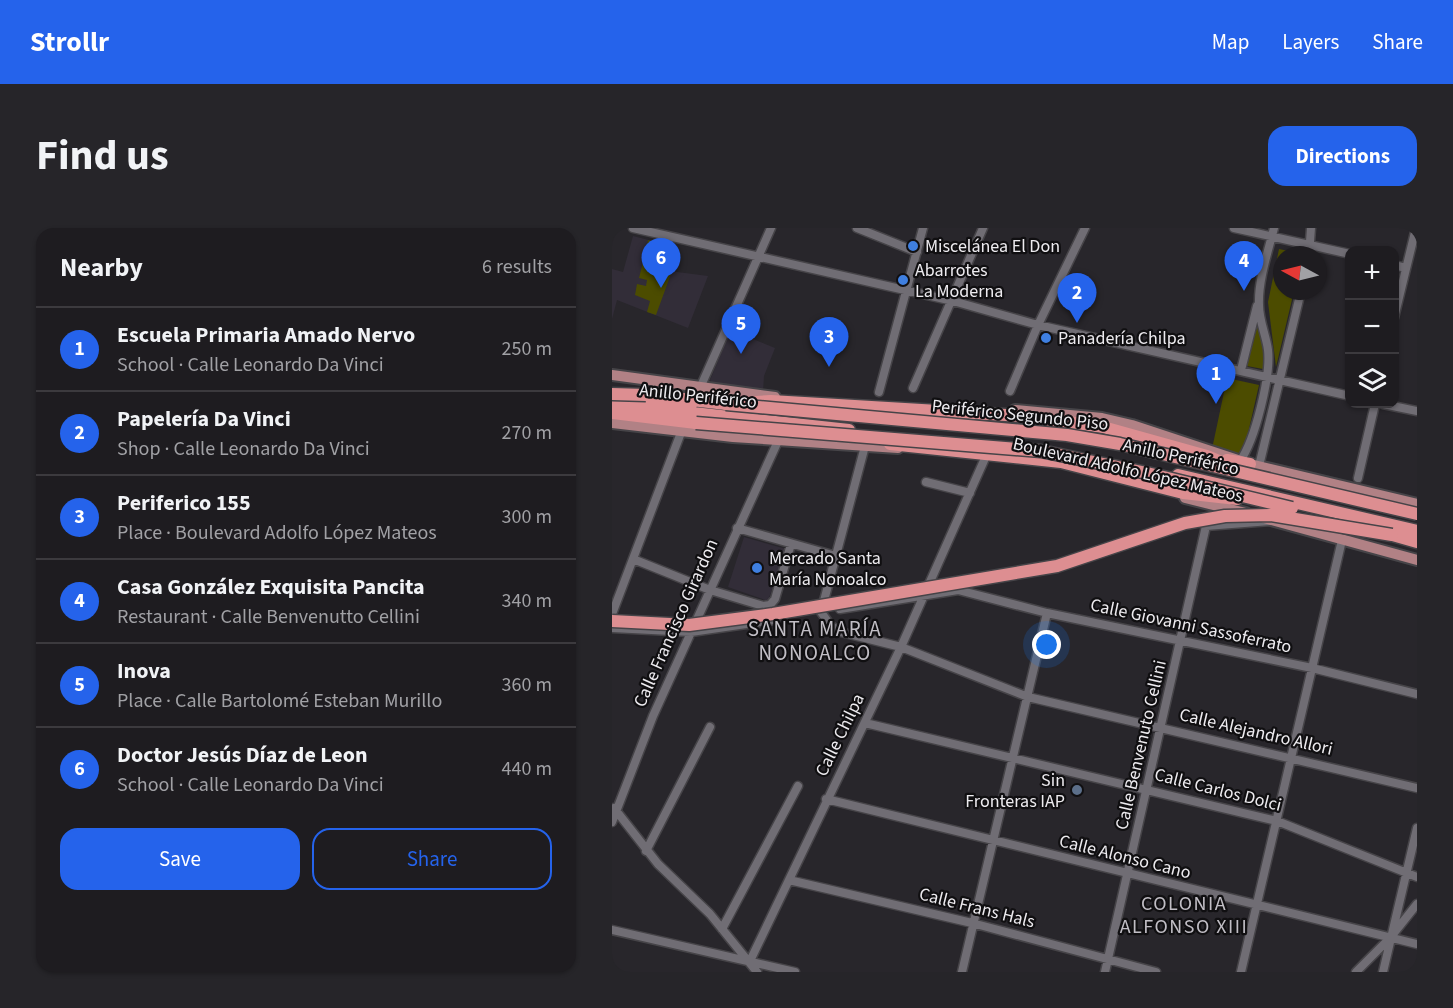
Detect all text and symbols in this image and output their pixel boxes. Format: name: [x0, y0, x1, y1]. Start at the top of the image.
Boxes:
text: Strollr: [30, 22, 109, 62]
text: Map: [1212, 27, 1249, 57]
text: Layers: [1282, 27, 1339, 57]
text: Share: [1372, 27, 1423, 57]
text: Find us: [36, 126, 169, 186]
button: Directions: [1268, 126, 1417, 186]
place label: Miscelánea El Don: [925, 234, 1060, 259]
pin: 6: [641, 238, 680, 288]
marker: Miscelánea El Don: [906, 239, 920, 253]
pin: 4: [1224, 242, 1264, 291]
north arrow: [1273, 246, 1327, 300]
map controls: [1345, 246, 1399, 408]
button: +: [1345, 246, 1399, 300]
text: Nearby: [60, 249, 143, 286]
text: 6 results: [482, 253, 552, 281]
place label: Abarrotes La Moderna: [915, 258, 1003, 304]
marker: Abarrotes La Moderna: [896, 273, 910, 287]
pin: 2: [1058, 274, 1096, 323]
button: −: [1345, 300, 1399, 354]
pin: 5: [722, 304, 760, 354]
pin: 3: [810, 318, 848, 367]
text: Escuela Primaria Amado Nervo: [117, 319, 415, 351]
place label: Panadería Chilpa: [1058, 326, 1186, 351]
marker: Panadería Chilpa: [1039, 331, 1053, 345]
text: 1: [74, 335, 85, 363]
text: 250 m: [502, 335, 552, 363]
text: School · Calle Leonardo Da Vinci: [117, 351, 384, 379]
pin: 1: [1196, 354, 1236, 404]
button: layers: [1345, 354, 1399, 408]
street label: Anillo Periférico: [638, 377, 758, 415]
street label: Periférico Segundo Piso: [930, 393, 1110, 437]
text: Papelería Da Vinci: [117, 403, 291, 435]
text: 2: [74, 419, 85, 447]
text: 270 m: [502, 419, 552, 447]
street label: Boulevard Adolfo López Mateos: [1010, 431, 1246, 509]
street label: Anillo Periférico: [1121, 432, 1241, 482]
text: Shop · Calle Leonardo Da Vinci: [117, 435, 370, 463]
text: Periferico 155: [117, 487, 251, 519]
text: 3: [74, 503, 85, 531]
text: 300 m: [502, 503, 552, 531]
text: Place · Boulevard Adolfo López Mateos: [117, 519, 437, 547]
street label: Calle Francisco Girardon: [628, 535, 724, 711]
place label: Mercado Santa María Nonoalco: [769, 546, 887, 592]
marker: Mercado Santa María Nonoalco: [750, 561, 764, 575]
text: Casa González Exquisita Pancita: [117, 571, 425, 603]
text: 4: [74, 587, 85, 615]
text: 340 m: [502, 587, 552, 615]
street label: Calle Giovanni Sassoferrato: [1088, 592, 1294, 660]
text: Restaurant · Calle Benvenutto Cellini: [117, 603, 420, 631]
district label: SANTA MARÍA NONOALCO: [748, 614, 882, 668]
your location: [1032, 630, 1061, 659]
text: Inova: [117, 655, 171, 687]
street label: Calle Benvenuto Cellini: [1109, 658, 1173, 832]
text: 5: [74, 671, 85, 699]
text: 360 m: [502, 671, 552, 699]
text: Place · Calle Bartolomé Esteban Murillo: [117, 687, 442, 715]
street label: Calle Chilpa: [809, 690, 871, 780]
street label: Calle Alejandro Allori: [1177, 702, 1335, 762]
text: Doctor Jesús Díaz de Leon: [117, 739, 367, 771]
text: 6: [74, 755, 85, 783]
text: 440 m: [502, 755, 552, 783]
street label: Calle Carlos Dolci: [1152, 762, 1284, 818]
place label: Sin Fronteras IAP: [965, 768, 1065, 814]
text: School · Calle Leonardo Da Vinci: [117, 771, 384, 799]
marker: Sin Fronteras IAP: [1070, 783, 1084, 797]
button: Save: [60, 828, 300, 890]
button: Share: [312, 828, 552, 890]
street label: Calle Alonso Cano: [1057, 829, 1193, 885]
street label: Calle Frans Hals: [917, 882, 1037, 934]
district label: COLONIA ALFONSO XIII: [1120, 890, 1248, 941]

